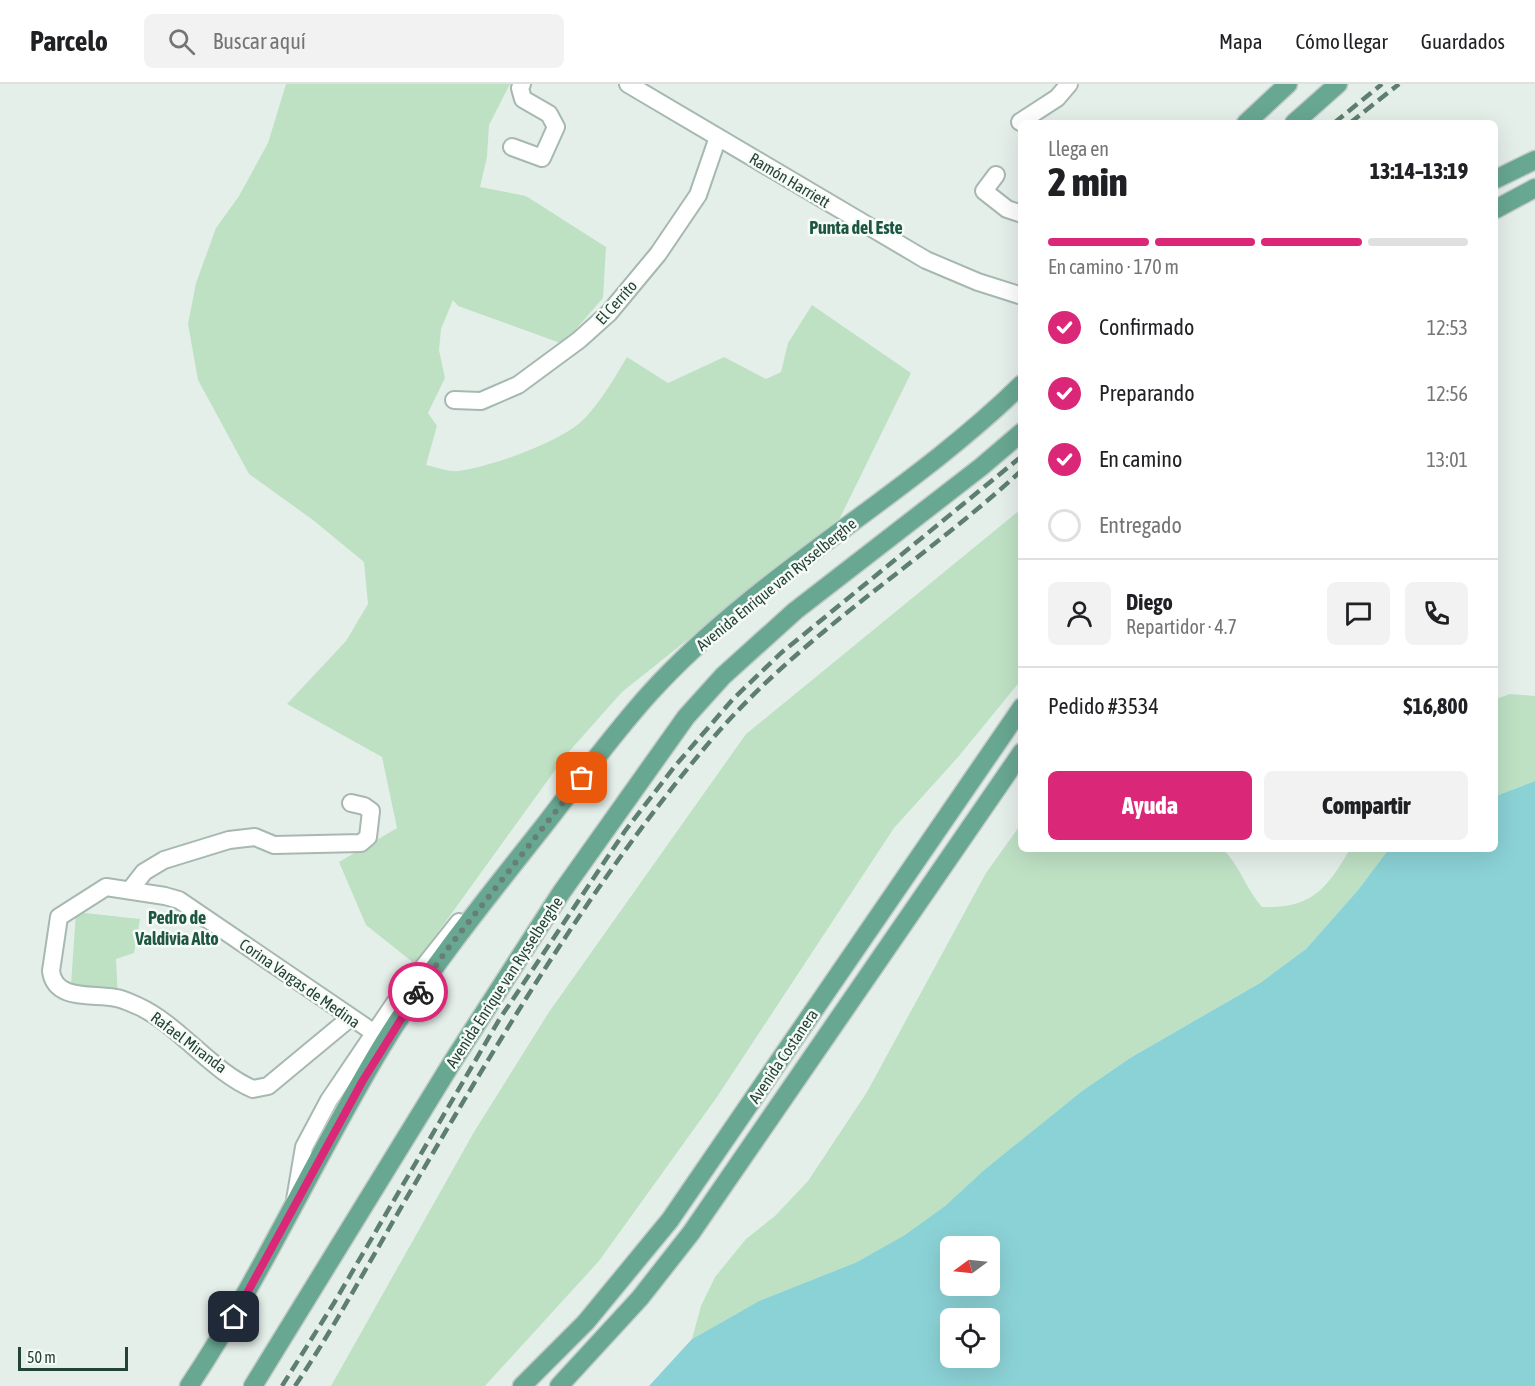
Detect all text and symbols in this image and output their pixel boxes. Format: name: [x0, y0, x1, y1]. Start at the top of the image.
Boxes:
search box: [144, 14, 564, 68]
text: Parcelo: [30, 25, 108, 57]
icon: search: [165, 25, 198, 58]
text: Buscar aquí: [213, 28, 306, 54]
text: Mapa: [1219, 29, 1263, 53]
text: Cómo llegar: [1296, 29, 1388, 53]
text: Guardados: [1421, 29, 1505, 53]
text: Llega en: [1048, 137, 1109, 160]
street label: Ramón Harriett: [746, 149, 834, 211]
text: 13:14–13:19: [1370, 158, 1468, 184]
text: 2 min: [1048, 160, 1128, 204]
district label: Punta del Este: [809, 217, 903, 238]
text: En camino · 170 m: [1048, 255, 1179, 278]
street label: El Cerrito: [592, 276, 640, 328]
icon: check: [1048, 311, 1081, 344]
text: Confirmado: [1099, 314, 1194, 340]
text: 12:53: [1427, 316, 1468, 339]
icon: check: [1048, 377, 1081, 410]
text: Preparando: [1099, 380, 1195, 406]
text: 12:56: [1427, 382, 1468, 405]
icon: check: [1048, 443, 1081, 476]
text: En camino: [1099, 446, 1182, 472]
text: 13:01: [1426, 448, 1468, 471]
text: Entregado: [1099, 512, 1182, 538]
street label: Avenida Enrique van Rysselberghe: [693, 514, 860, 655]
button: person: [1048, 582, 1111, 645]
button: chat: [1327, 582, 1390, 645]
button: phone: [1405, 582, 1468, 645]
text: Diego: [1126, 589, 1173, 615]
text: Repartidor · 4.7: [1126, 615, 1237, 638]
text: Pedido #3534: [1048, 693, 1159, 719]
text: $16,800: [1403, 693, 1468, 719]
pin: [556, 752, 607, 803]
icon: bag: [565, 761, 598, 794]
button: Ayuda: [1048, 771, 1252, 840]
button: Compartir: [1264, 771, 1468, 840]
street label: Avenida Enrique van Rysselberghe: [442, 893, 567, 1071]
district label: Pedro de Valdivia Alto: [134, 907, 219, 949]
street label: Corina Vargas de Medina: [236, 935, 364, 1032]
courier: [388, 962, 448, 1022]
icon: bike: [402, 976, 435, 1009]
street label: Avenida Costanera: [745, 1006, 821, 1106]
street label: Rafael Miranda: [148, 1008, 230, 1076]
north arrow: [940, 1236, 1000, 1296]
map controls: [940, 1236, 1000, 1368]
pin: [208, 1291, 259, 1342]
icon: home: [217, 1300, 250, 1333]
button: locate: [940, 1308, 1000, 1368]
scale bar: [18, 1344, 128, 1372]
text: 50 m: [27, 1348, 56, 1366]

